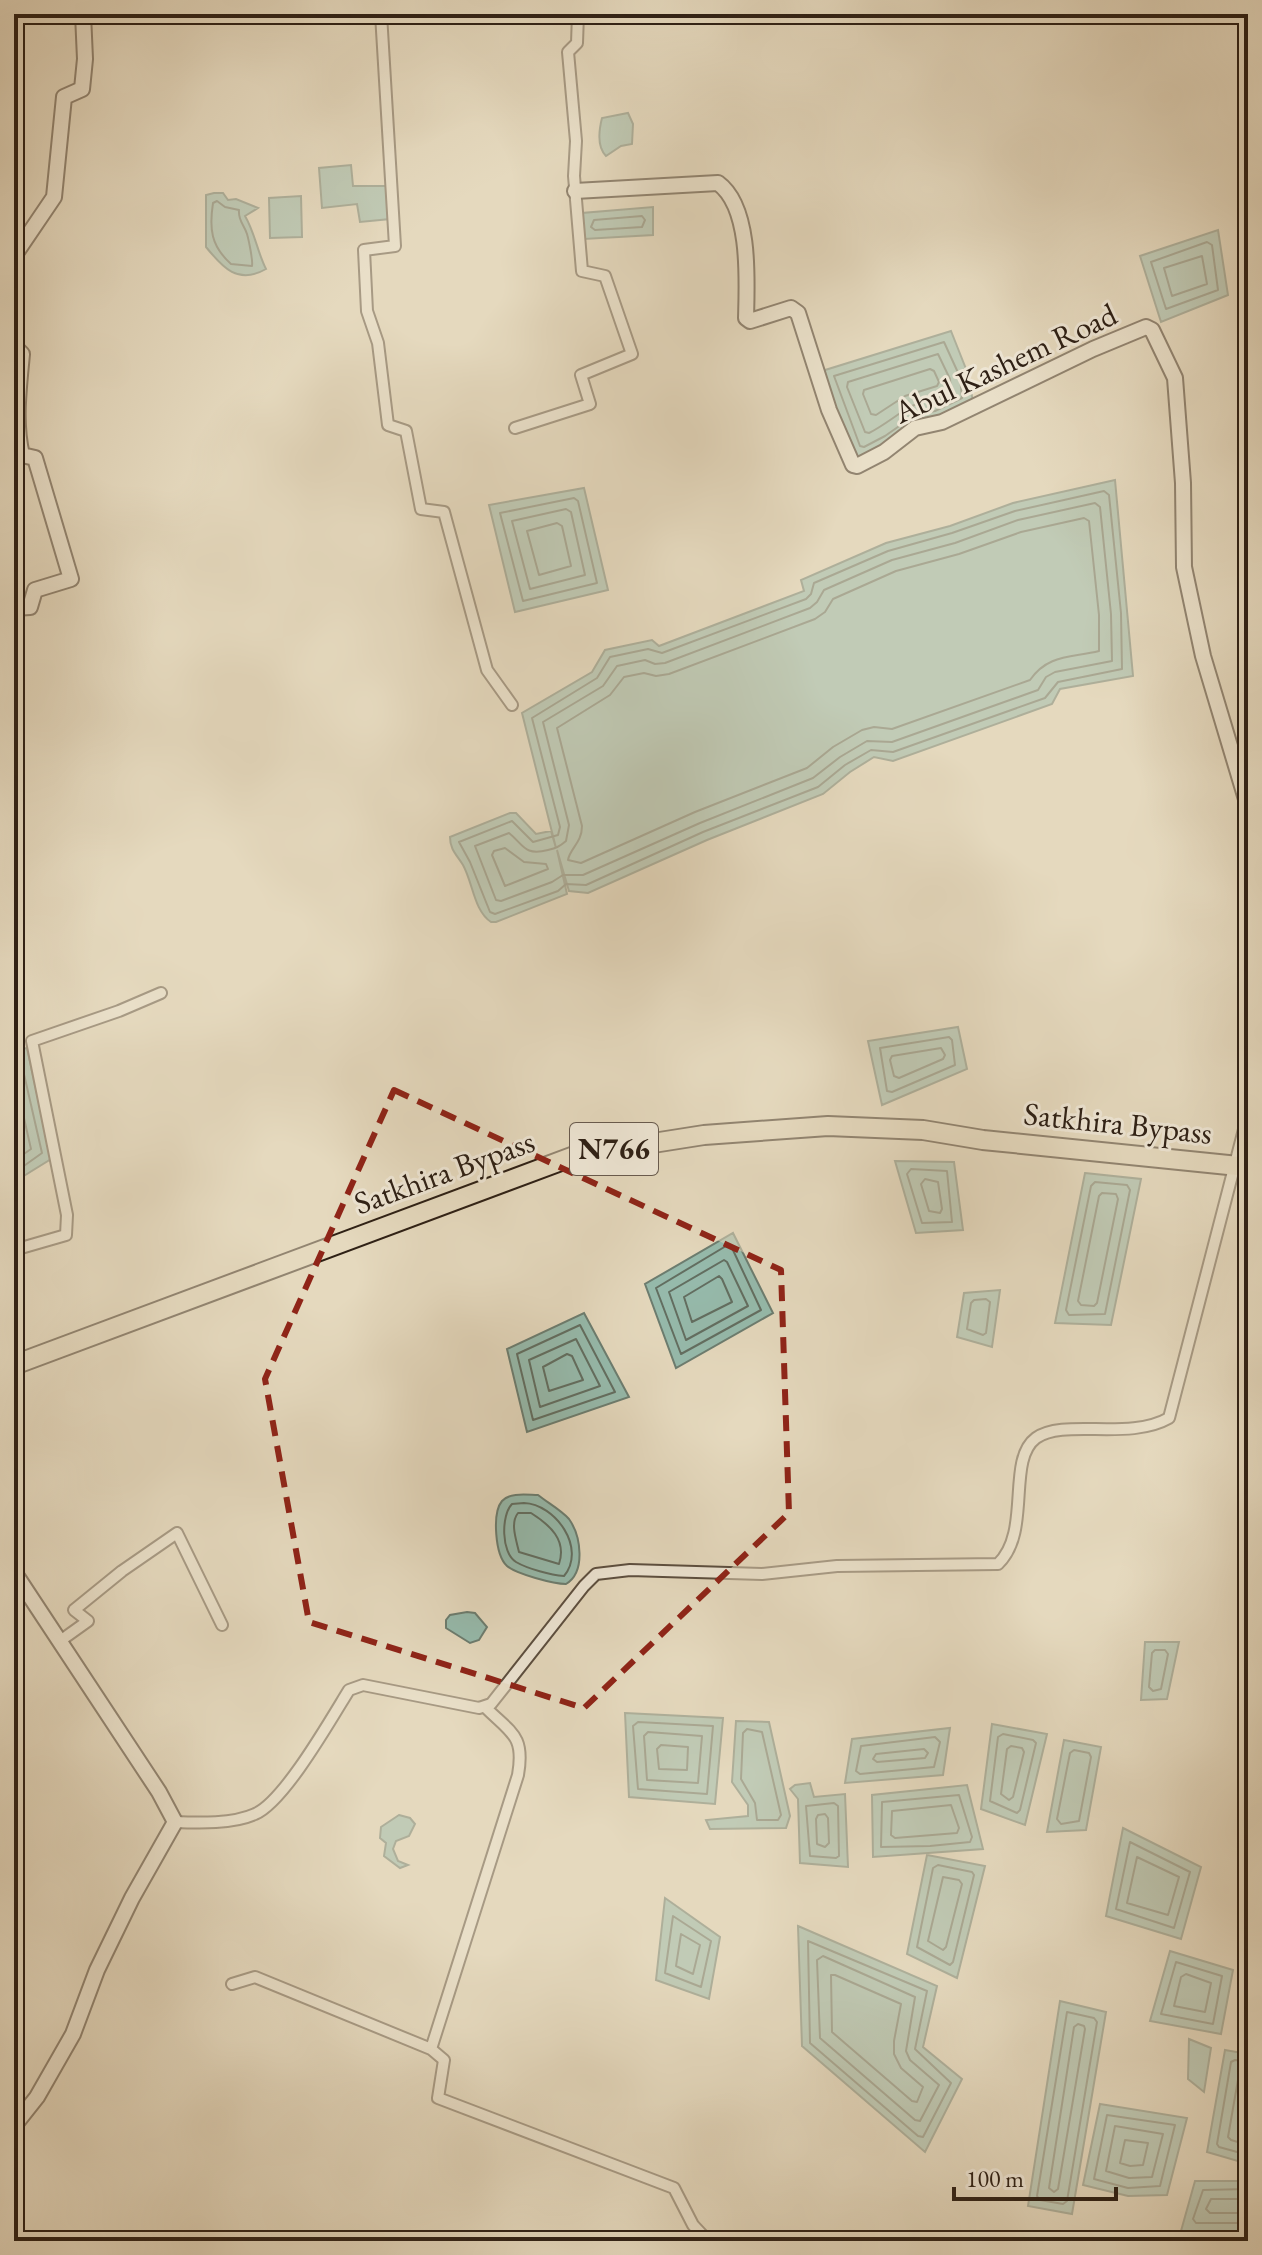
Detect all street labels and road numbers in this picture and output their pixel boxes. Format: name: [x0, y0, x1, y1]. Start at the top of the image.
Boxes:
street label: Abul Kashem Road: [886, 293, 1124, 434]
street label: Satkhira Bypass: [1022, 1092, 1214, 1154]
street label: Satkhira Bypass: [348, 1120, 540, 1224]
road number: N766: [570, 1123, 658, 1175]

